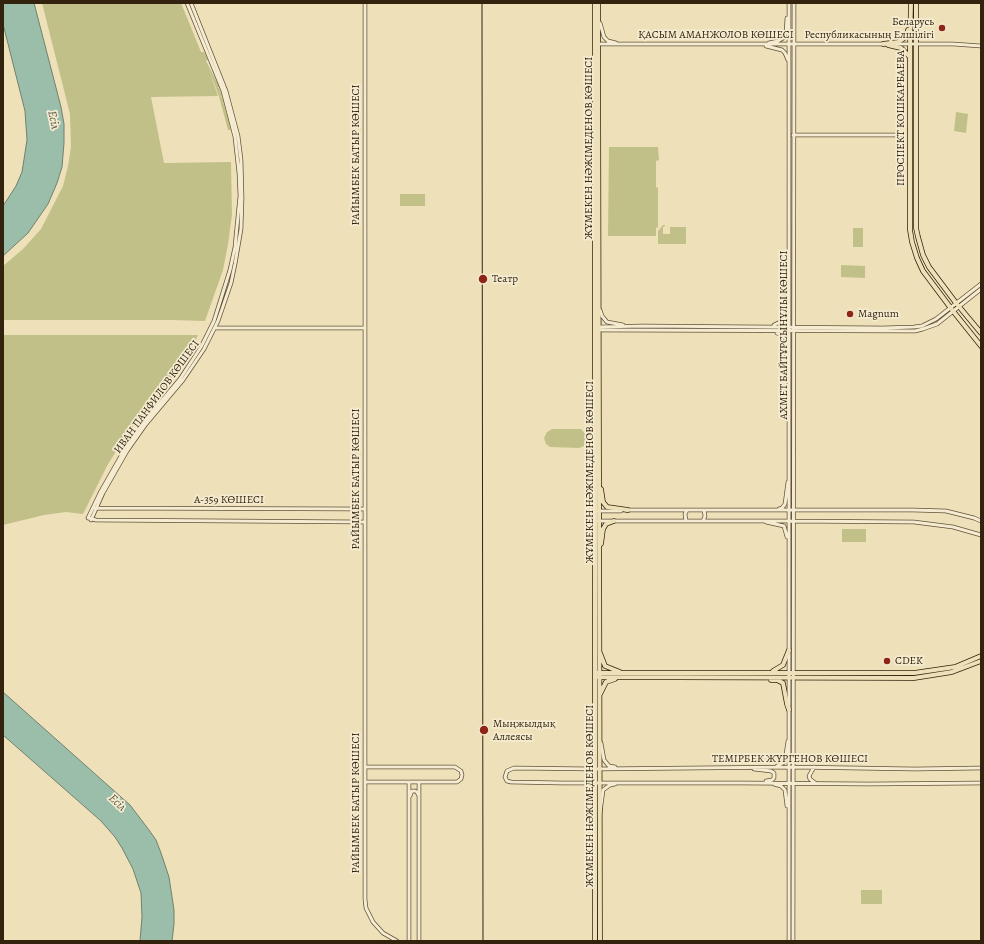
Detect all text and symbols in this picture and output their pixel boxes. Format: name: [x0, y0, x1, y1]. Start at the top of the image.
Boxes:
place label: Беларусь Республикасының Елшілігі: [804, 15, 934, 41]
marker: Беларусь Республикасының Елшілігі: [937, 23, 947, 33]
street label: ҚАСЫМ АМАНЖОЛОВ КӨШЕСІ: [638, 28, 794, 42]
street label: ПРОСПЕКТ КОШКАРБАЕВА: [894, 50, 908, 186]
street label: ЖҰМЕКЕН НӘЖІМЕДЕНОВ КӨШЕСІ: [582, 57, 596, 239]
street label: РАЙЫМБЕК БАТЫР КӨШЕСІ: [349, 85, 363, 225]
water label: Есіл: [44, 109, 62, 131]
street label: АХМЕТ БАЙТҰРСЫНҰЛЫ КӨШЕСІ: [777, 251, 791, 419]
place label: Театр: [492, 272, 518, 286]
marker: Театр: [477, 273, 489, 285]
place label: Magnum: [858, 307, 899, 321]
marker: Magnum: [845, 309, 855, 319]
street label: ИВАН ПАНФИЛОВ КӨШЕСІ: [111, 338, 203, 456]
street label: ЖҰМЕКЕН НӘЖІМЕДЕНОВ КӨШЕСІ: [583, 381, 597, 563]
street label: РАЙЫМБЕК БАТЫР КӨШЕСІ: [349, 409, 363, 549]
street label: А-359 КӨШЕСІ: [194, 493, 264, 507]
place label: CDEK: [895, 654, 923, 668]
marker: CDEK: [882, 656, 892, 666]
street label: ЖҰМЕКЕН НӘЖІМЕДЕНОВ КӨШЕСІ: [583, 705, 597, 887]
place label: Мыңжылдық Аллеясы: [493, 717, 556, 743]
marker: Мыңжылдық Аллеясы: [478, 724, 490, 736]
street label: РАЙЫМБЕК БАТЫР КӨШЕСІ: [349, 733, 363, 873]
street label: ТЕМІРБЕК ЖҮРГЕНОВ КӨШЕСІ: [712, 752, 868, 766]
water label: Есіл: [105, 791, 129, 815]

